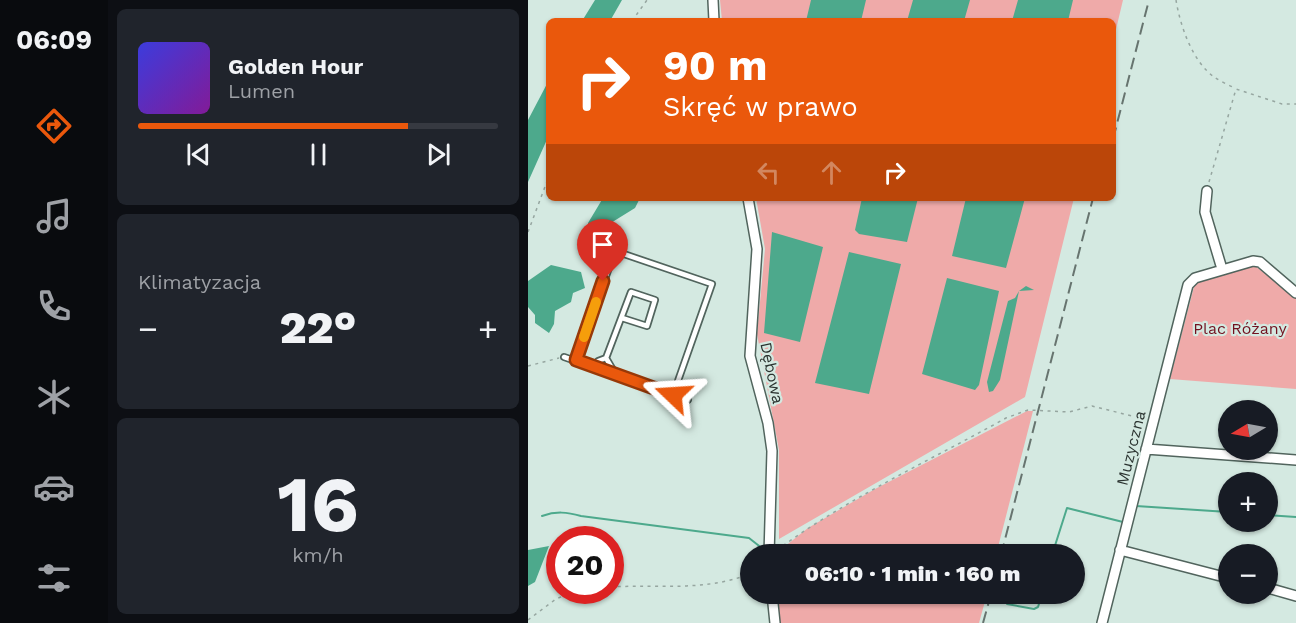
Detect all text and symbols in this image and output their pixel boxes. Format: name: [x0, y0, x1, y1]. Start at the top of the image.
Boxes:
text: 06:09: [16, 24, 92, 56]
text: 90 m: [663, 41, 767, 90]
icon: right: [564, 42, 642, 120]
text: Golden Hour: [228, 54, 363, 79]
text: Lumen: [228, 79, 295, 103]
text: Skręć w prawo: [663, 91, 858, 123]
icon: directions: [33, 105, 75, 147]
icon: previous: [182, 138, 215, 171]
icon: pause: [302, 138, 335, 171]
icon: next: [422, 138, 455, 171]
icon: left: [752, 156, 785, 189]
icon: ahead: [815, 156, 848, 189]
icon: right: [878, 156, 911, 189]
icon: music: [33, 195, 75, 237]
pin: [577, 219, 628, 281]
icon: arrive: [586, 228, 619, 261]
text: Klimatyzacja: [138, 270, 261, 294]
icon: phone: [33, 285, 75, 327]
text: 22°: [280, 301, 356, 354]
text: −: [138, 309, 158, 348]
text: +: [478, 309, 498, 348]
park label: Plac Różany: [1193, 319, 1287, 338]
street label: Dębowa: [756, 341, 788, 405]
position arrow: [641, 363, 705, 427]
icon: climate: [33, 376, 75, 418]
north arrow: [1218, 400, 1278, 460]
map controls: [1218, 400, 1278, 604]
street label: Muzyczna: [1113, 408, 1149, 488]
text: 16: [277, 458, 359, 550]
icon: car: [33, 466, 75, 508]
button: +: [1218, 472, 1278, 532]
speed limit sign: 20: [546, 526, 624, 604]
text: km/h: [292, 543, 344, 567]
button: −: [1218, 544, 1278, 604]
icon: filters: [33, 557, 75, 599]
text: 06:10 · 1 min · 160 m: [805, 561, 1020, 586]

